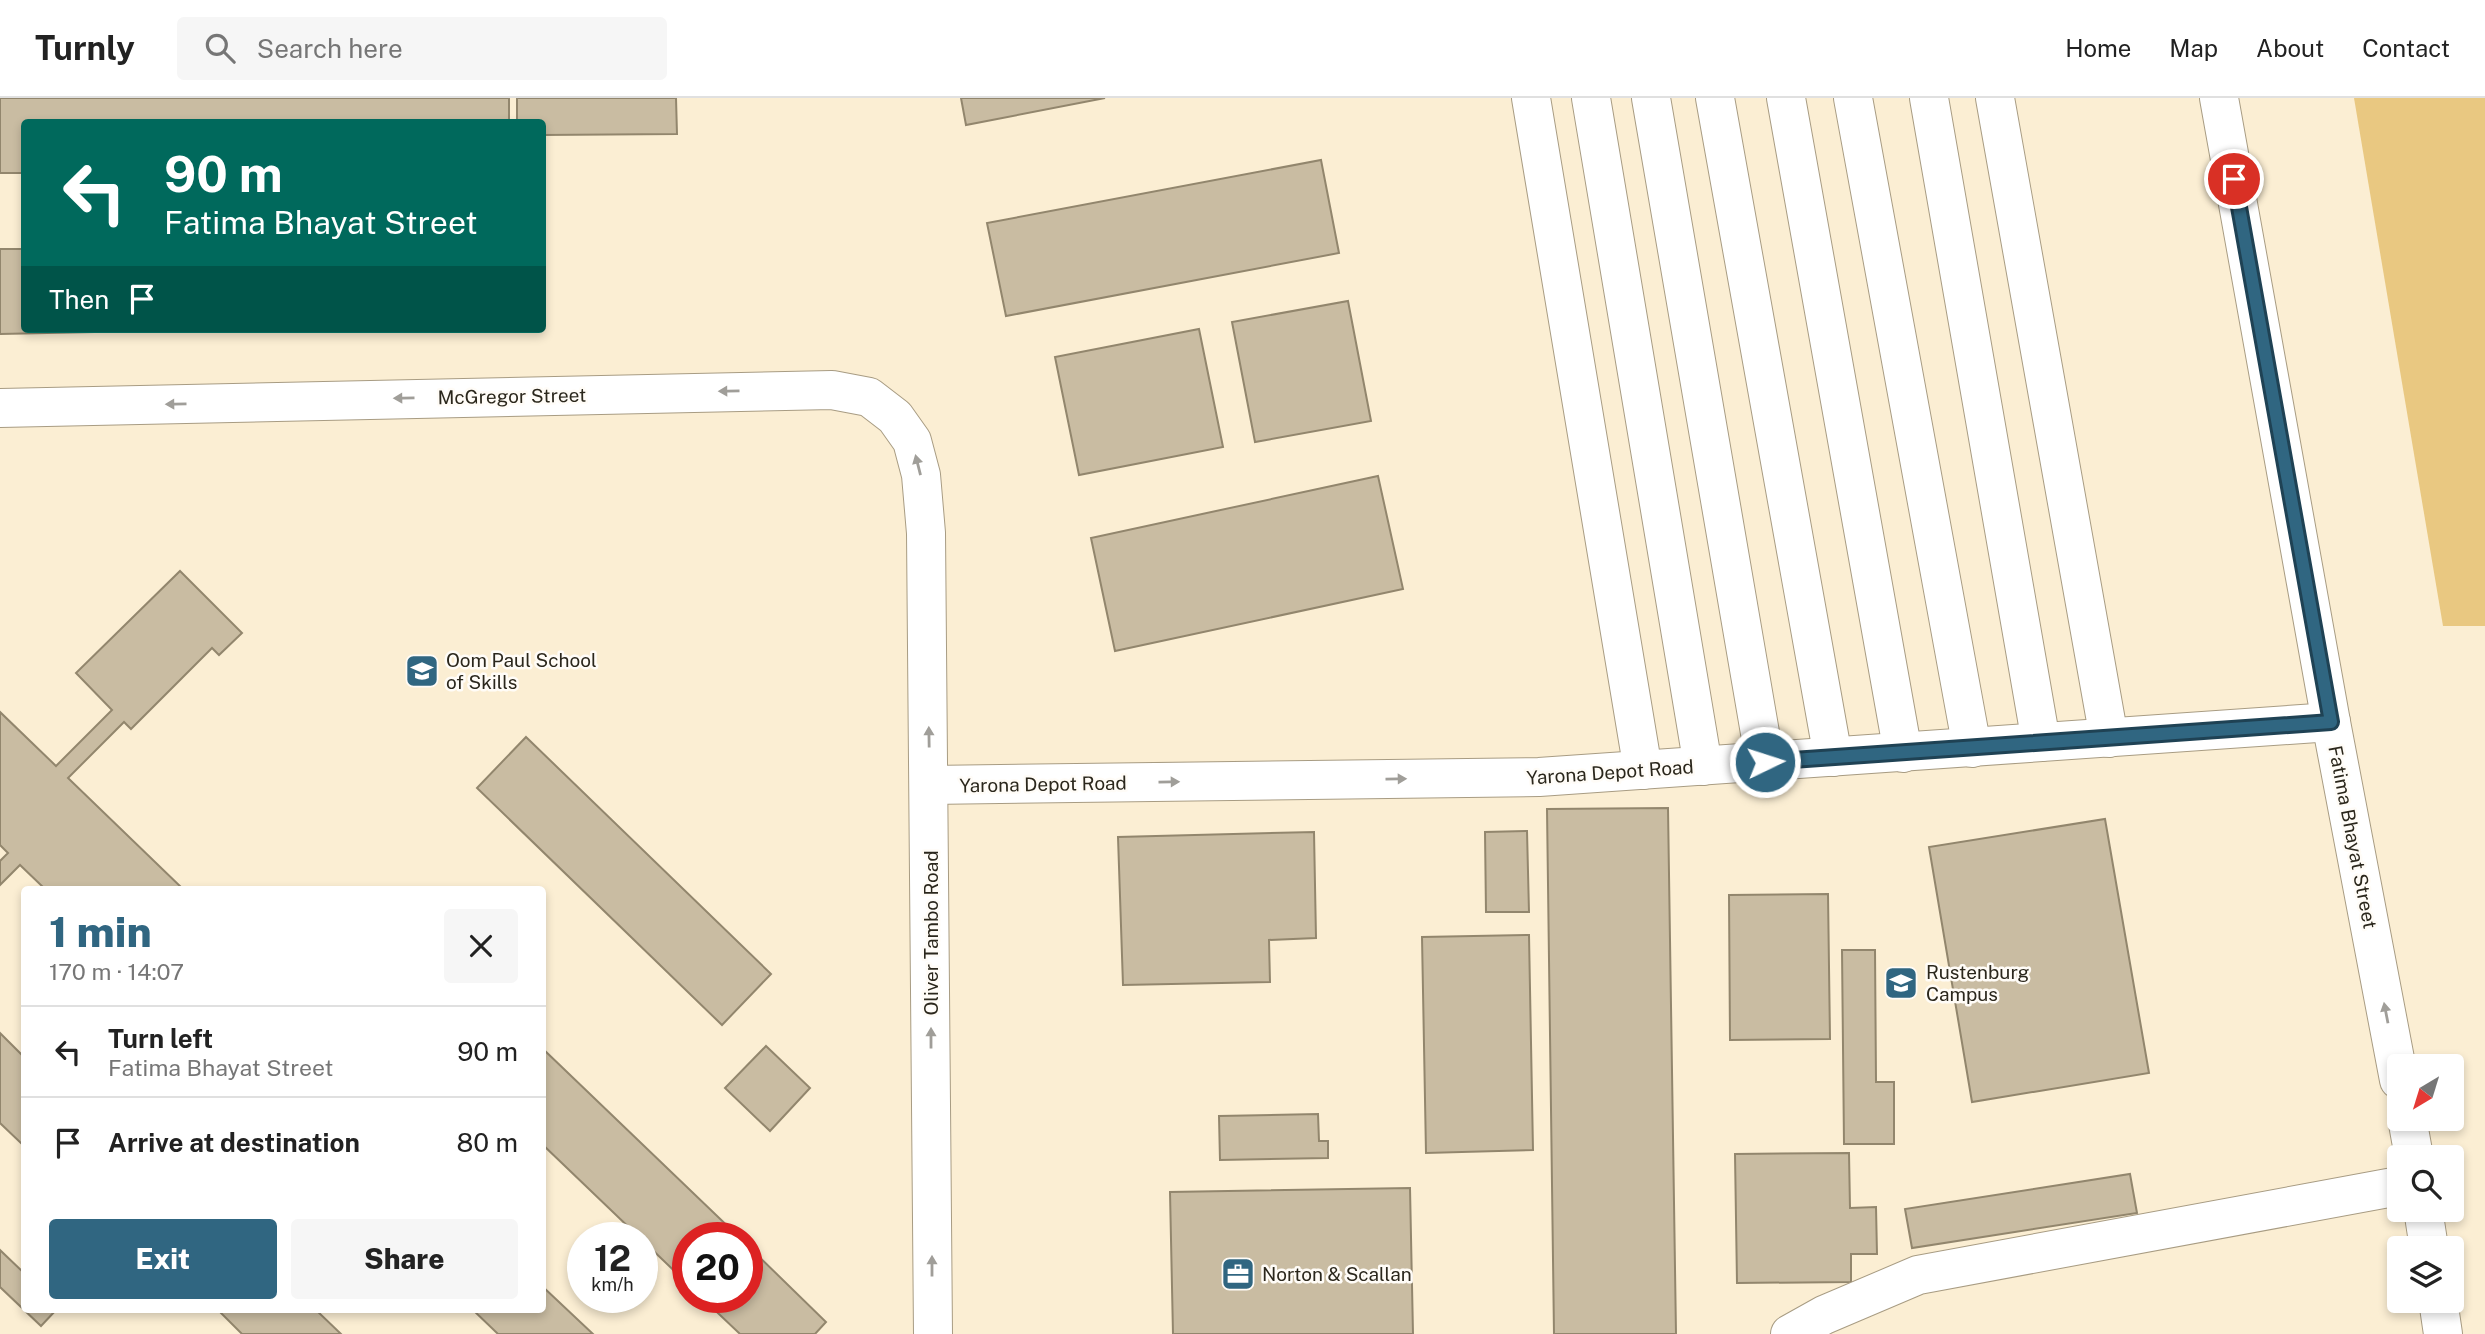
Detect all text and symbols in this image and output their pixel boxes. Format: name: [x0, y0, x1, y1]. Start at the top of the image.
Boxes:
search box: [177, 17, 667, 80]
text: Turnly: [35, 29, 135, 67]
icon: search: [201, 29, 239, 67]
text: Search here: [257, 33, 403, 64]
text: Home: [2065, 34, 2131, 62]
text: Map: [2169, 34, 2218, 62]
text: About: [2256, 34, 2324, 62]
text: Contact: [2362, 34, 2450, 62]
text: 90 m: [164, 145, 283, 203]
icon: left: [49, 147, 140, 238]
pin: [2204, 149, 2264, 209]
icon: arrive: [2215, 160, 2253, 198]
text: Fatima Bhayat Street: [164, 204, 478, 241]
icon: arrive: [123, 280, 161, 318]
text: Then: [49, 284, 109, 315]
street label: McGregor Street: [437, 384, 587, 408]
one-way arrow: [718, 385, 740, 397]
one-way arrow: [393, 393, 415, 404]
one-way arrow: [165, 398, 187, 409]
one-way arrow: [912, 454, 923, 476]
place label: Oom Paul School of Skills: [446, 649, 597, 693]
school or university icon: Oom Paul School of Skills: [403, 652, 441, 690]
position arrow: [1728, 725, 1802, 799]
one-way arrow: [923, 726, 935, 748]
street label: Fatima Bhayat Street: [2324, 743, 2382, 931]
street label: Yarona Depot Road: [1526, 755, 1694, 789]
street label: Yarona Depot Road: [959, 772, 1127, 796]
one-way arrow: [1386, 773, 1408, 785]
one-way arrow: [1158, 776, 1180, 788]
street label: Oliver Tambo Road: [920, 850, 942, 1016]
text: 1 min: [49, 907, 152, 956]
button: close: [444, 909, 518, 983]
text: 170 m · 14:07: [49, 958, 184, 985]
place label: Rustenburg Campus: [1926, 961, 2030, 1005]
school or university icon: Rustenburg Campus: [1882, 964, 1920, 1002]
one-way arrow: [2381, 1002, 2392, 1024]
text: Turn left: [108, 1023, 213, 1054]
one-way arrow: [925, 1027, 937, 1049]
icon: left: [49, 1033, 87, 1071]
text: 90 m: [457, 1036, 518, 1067]
text: Fatima Bhayat Street: [108, 1054, 334, 1081]
north arrow: [2387, 1054, 2464, 1130]
map controls: [2387, 1054, 2464, 1313]
icon: arrive: [49, 1124, 87, 1162]
text: Arrive at destination: [108, 1127, 360, 1158]
text: 80 m: [457, 1127, 518, 1158]
button: search: [2387, 1145, 2464, 1222]
button: Exit: [49, 1219, 277, 1299]
button: Share: [291, 1219, 518, 1299]
speed limit sign: 20: [672, 1222, 763, 1313]
button: layers: [2387, 1236, 2464, 1313]
text: 12: [594, 1238, 631, 1279]
one-way arrow: [927, 1255, 938, 1277]
office icon: Norton & Scallan: [1219, 1255, 1257, 1293]
place label: Norton & Scallan: [1262, 1263, 1412, 1285]
text: km/h: [591, 1274, 634, 1295]

